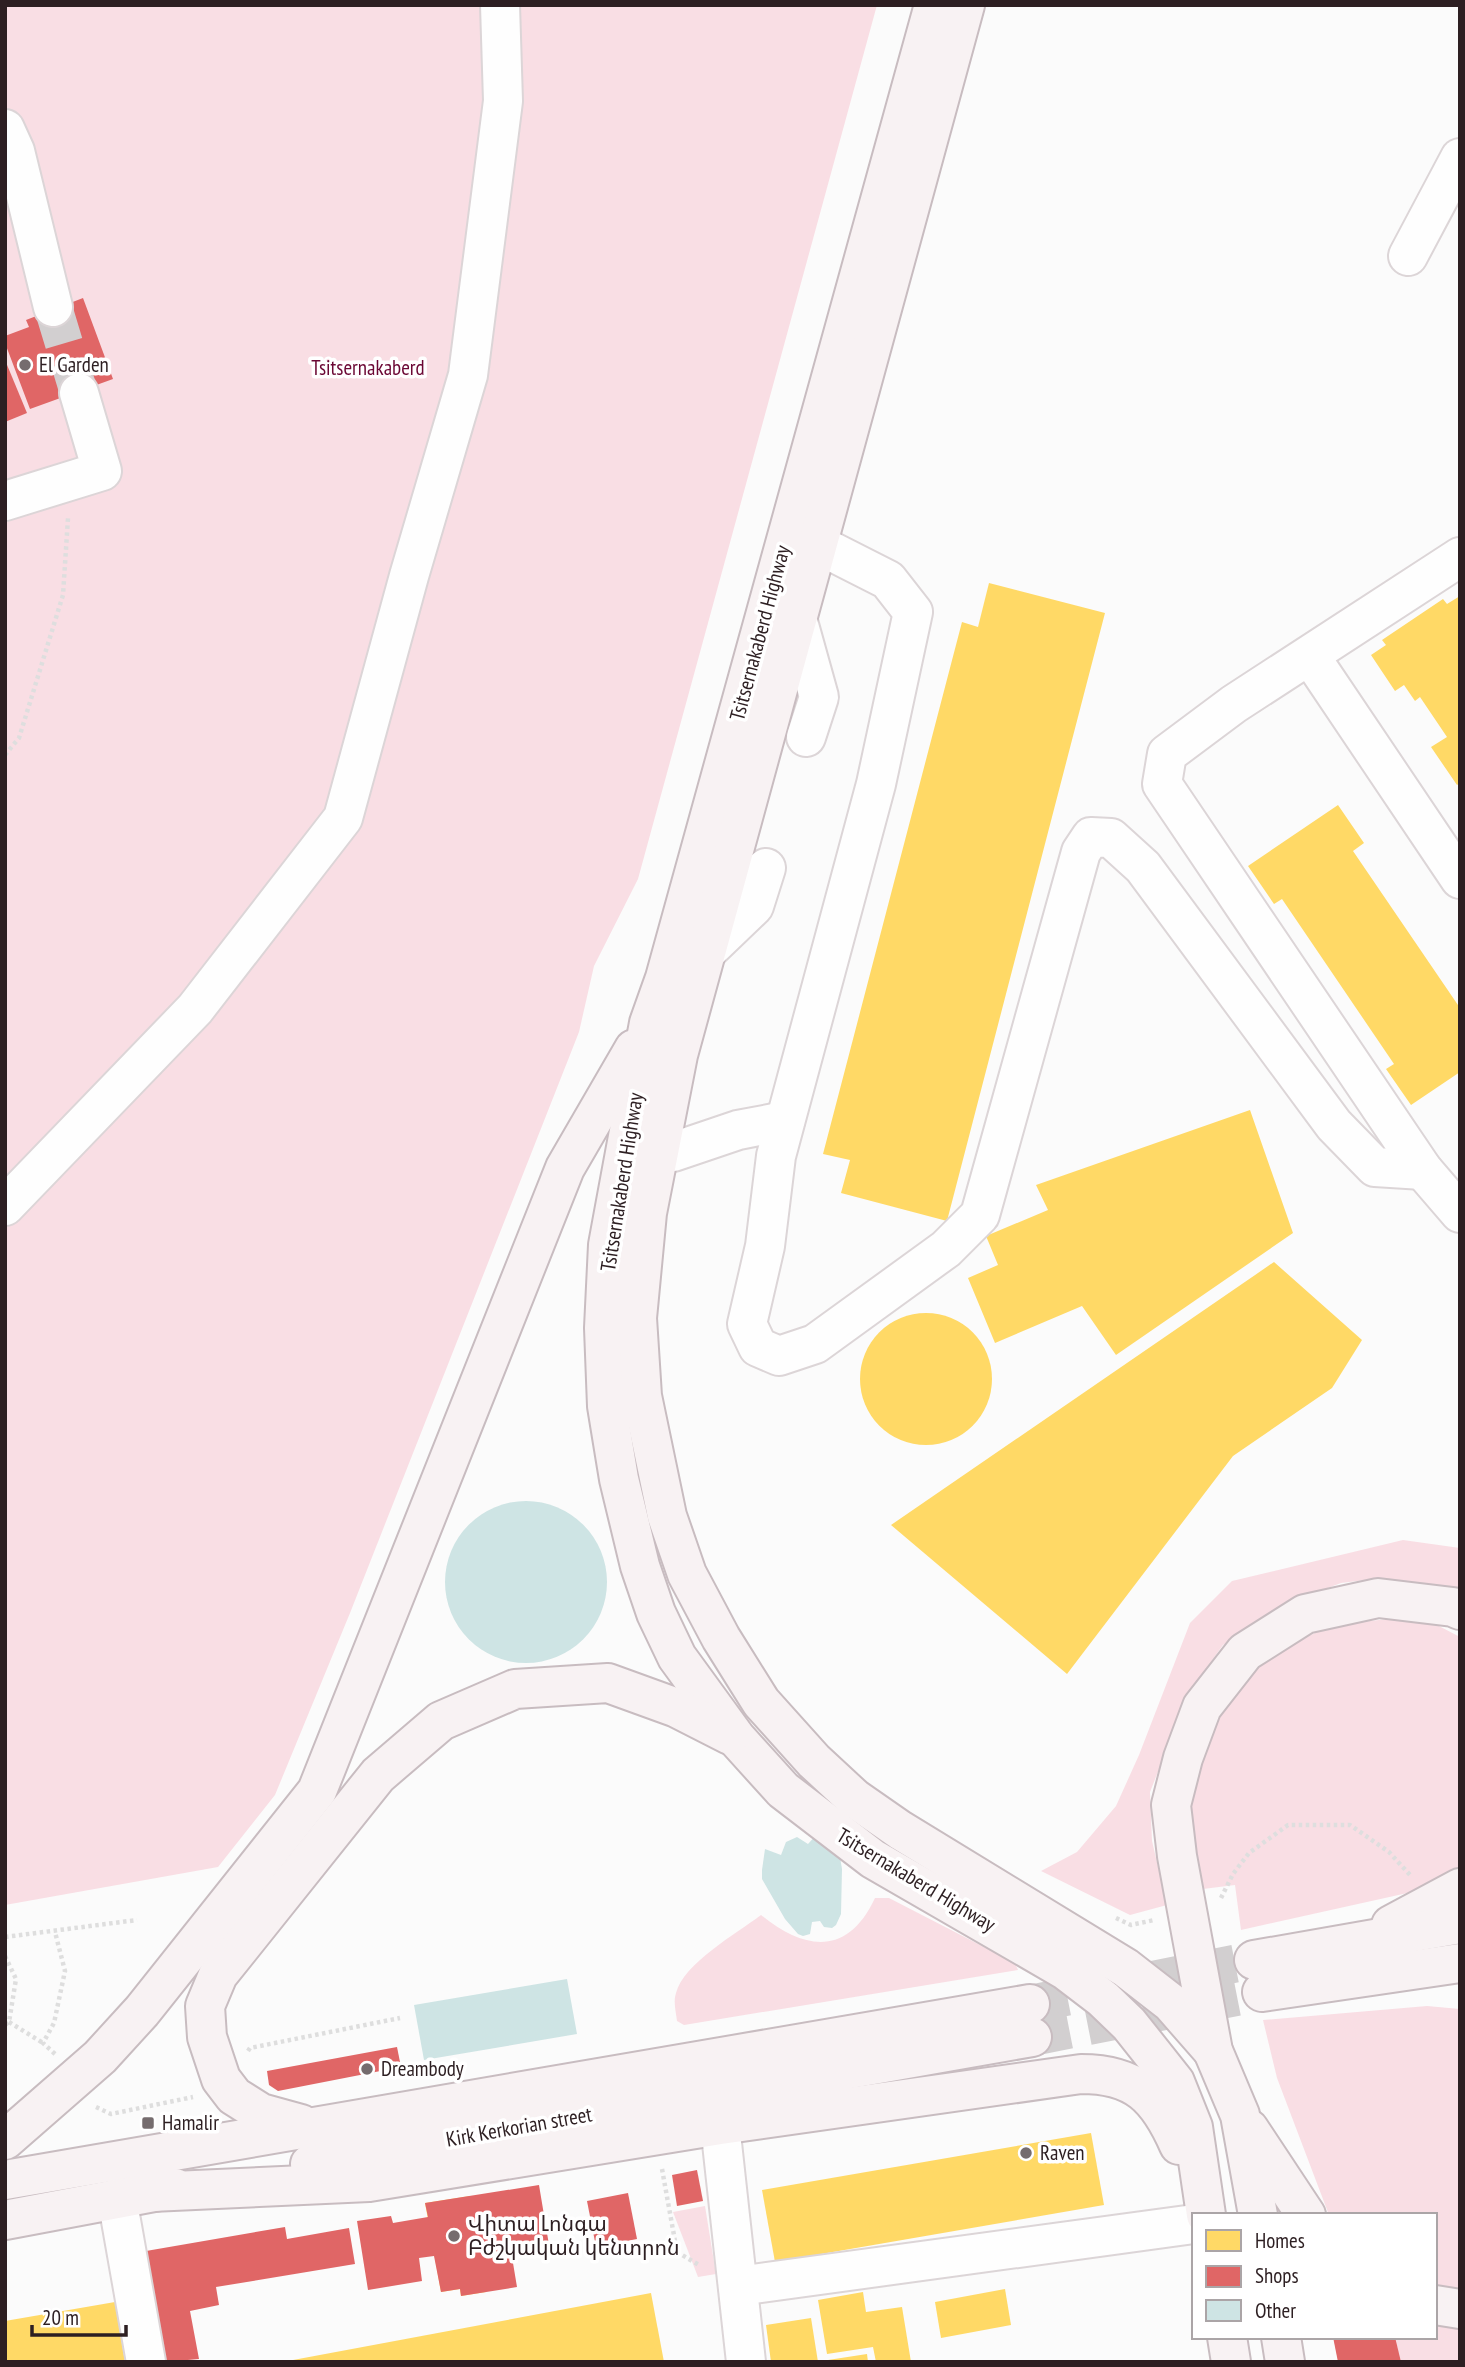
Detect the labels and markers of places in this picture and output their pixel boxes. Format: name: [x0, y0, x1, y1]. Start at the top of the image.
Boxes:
place label: El Garden: [39, 351, 109, 378]
marker: El Garden: [17, 357, 33, 373]
place label: Dreambody: [381, 2055, 464, 2082]
marker: Dreambody: [359, 2061, 375, 2077]
place label: Hamalir: [162, 2109, 219, 2136]
marker: Hamalir: [140, 2115, 156, 2131]
place label: Raven: [1040, 2139, 1085, 2166]
marker: Raven: [1018, 2145, 1034, 2161]
place label: Վիտա Լոնգա Բժշկական կենտրոն: [468, 2210, 680, 2261]
marker: Վիտա Լոնգա Բժշկական կենտրոն: [446, 2228, 462, 2244]

